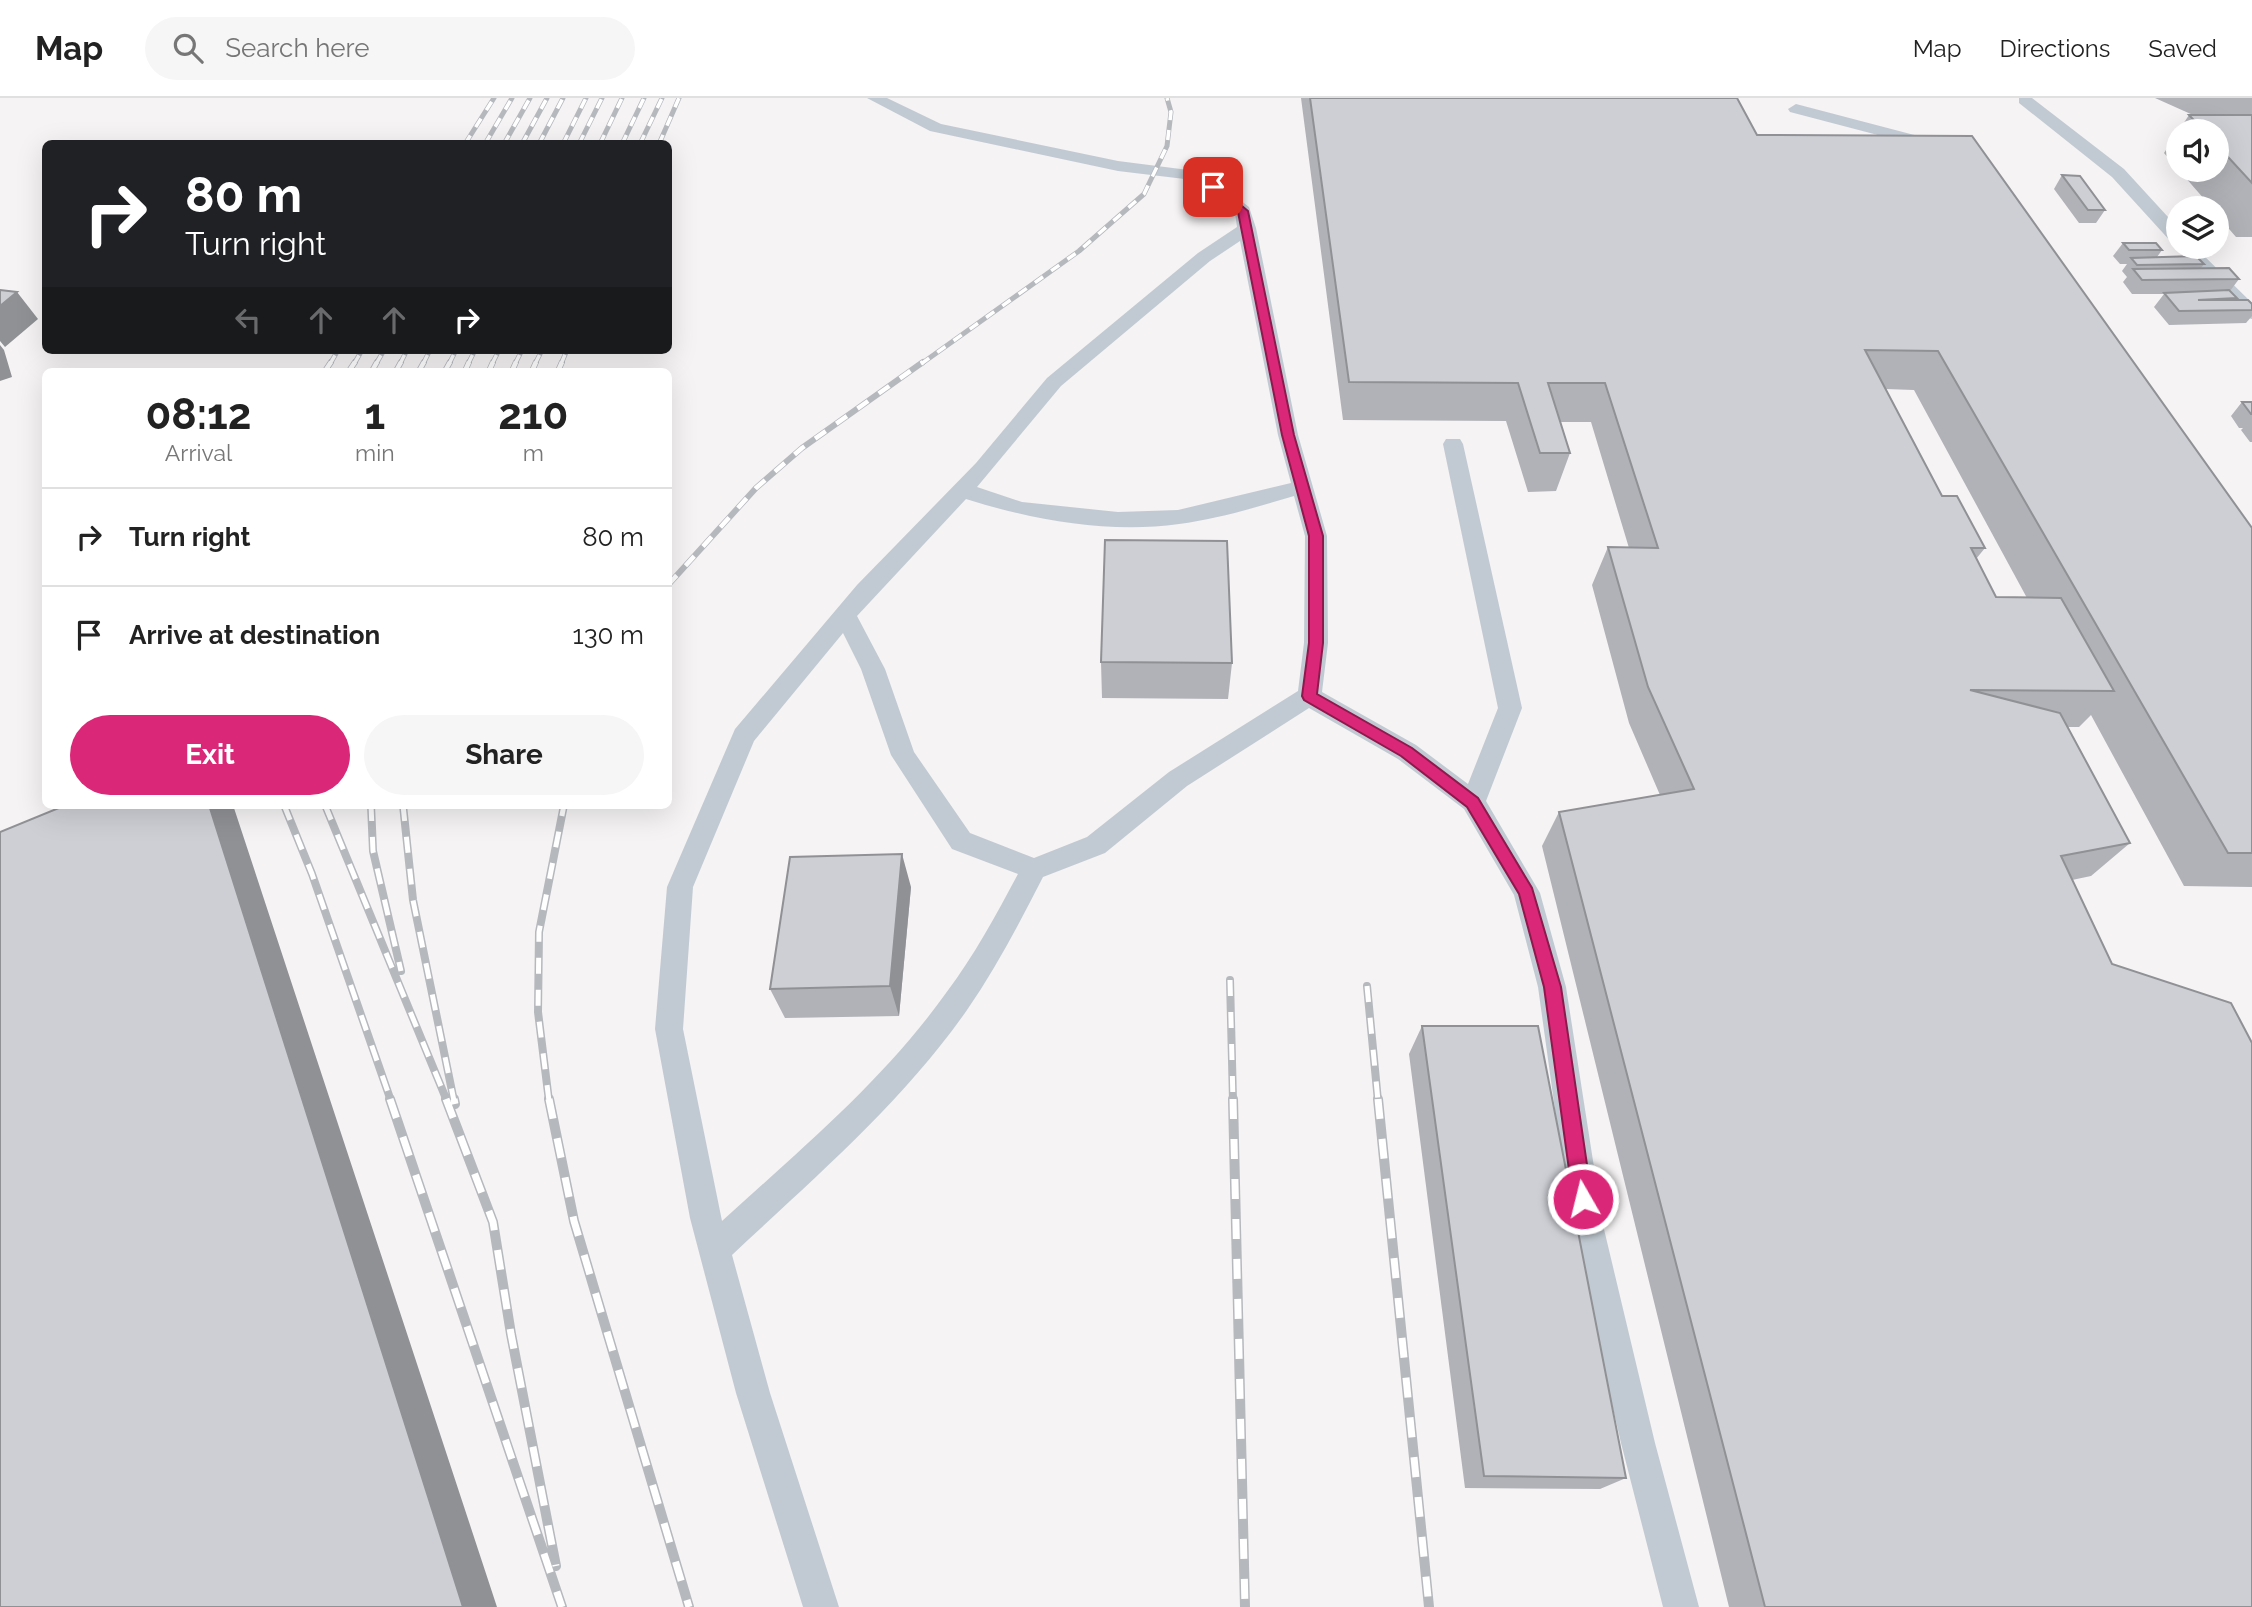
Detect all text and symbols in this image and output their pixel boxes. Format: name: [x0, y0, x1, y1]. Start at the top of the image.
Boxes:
search box: [145, 17, 635, 80]
text: Map: [35, 29, 103, 68]
icon: search: [169, 29, 207, 67]
text: Search here: [225, 33, 370, 63]
text: Map: [1913, 34, 1962, 63]
text: Directions: [2000, 34, 2110, 63]
text: Saved: [2148, 34, 2217, 63]
map controls: [2166, 119, 2229, 259]
button: sound: [2166, 119, 2229, 182]
pin: [1183, 157, 1243, 217]
text: 80 m: [185, 166, 302, 223]
icon: right: [70, 168, 161, 259]
icon: arrive: [1194, 168, 1232, 206]
button: layers: [2166, 196, 2229, 259]
text: Turn right: [185, 225, 326, 262]
icon: left: [229, 301, 267, 339]
icon: ahead: [302, 301, 340, 339]
icon: ahead: [375, 301, 413, 339]
icon: right: [448, 301, 486, 339]
text: 08:12: [146, 390, 252, 439]
text: 1: [364, 390, 385, 439]
text: 210: [498, 390, 568, 439]
text: Arrival: [165, 439, 232, 466]
text: min: [355, 439, 395, 466]
text: m: [523, 439, 544, 466]
icon: right: [70, 518, 108, 556]
text: Turn right: [129, 522, 250, 552]
text: 80 m: [582, 522, 644, 552]
icon: arrive: [70, 616, 108, 654]
text: Arrive at destination: [129, 620, 380, 650]
text: 130 m: [573, 620, 644, 650]
button: Exit: [70, 715, 350, 795]
button: Share: [364, 715, 644, 795]
position arrow: [1546, 1162, 1620, 1236]

